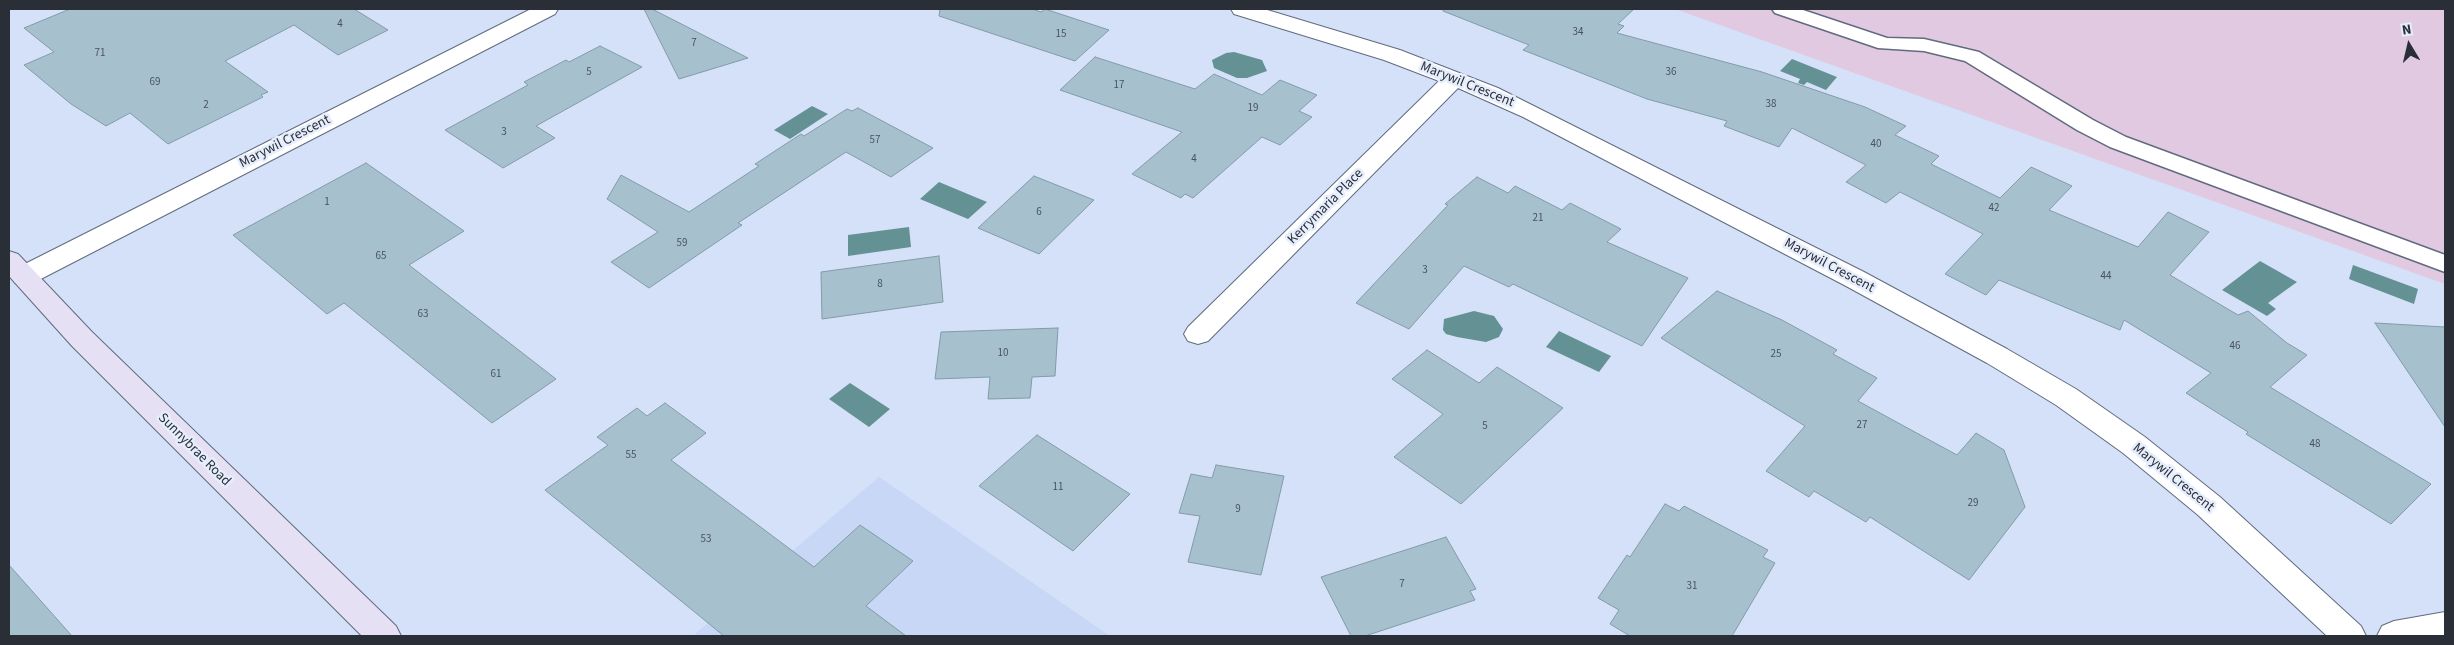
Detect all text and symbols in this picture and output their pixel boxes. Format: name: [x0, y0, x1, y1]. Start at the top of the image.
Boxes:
house number: 4: [337, 18, 343, 32]
north arrow: [2384, 20, 2434, 70]
text: N: [2400, 20, 2413, 41]
house number: 34: [1573, 26, 1583, 40]
house number: 15: [1056, 28, 1066, 42]
house number: 7: [691, 37, 697, 51]
house number: 71: [95, 47, 105, 61]
street label: Marywil Crescent: [1418, 59, 1516, 111]
house number: 5: [586, 66, 592, 80]
house number: 36: [1666, 66, 1676, 80]
house number: 69: [150, 76, 160, 90]
house number: 17: [1114, 79, 1124, 93]
house number: 38: [1766, 98, 1776, 112]
house number: 2: [203, 99, 209, 113]
house number: 19: [1248, 102, 1258, 116]
street label: Marywil Crescent: [237, 112, 333, 172]
house number: 3: [501, 126, 507, 140]
house number: 57: [870, 134, 880, 148]
house number: 40: [1871, 138, 1881, 152]
house number: 4: [1191, 153, 1197, 167]
street label: Kerrymaria Place: [1285, 166, 1367, 248]
house number: 1: [324, 196, 330, 210]
house number: 42: [1989, 202, 1999, 216]
house number: 6: [1036, 206, 1042, 220]
house number: 21: [1533, 212, 1543, 226]
street label: Marywil Crescent: [1781, 235, 1877, 297]
house number: 59: [677, 237, 687, 251]
house number: 65: [376, 250, 386, 264]
house number: 3: [1422, 264, 1428, 278]
house number: 44: [2101, 270, 2111, 284]
house number: 8: [877, 278, 883, 292]
house number: 63: [418, 308, 428, 322]
house number: 46: [2230, 340, 2240, 354]
house number: 10: [998, 347, 1008, 361]
house number: 25: [1771, 348, 1781, 362]
house number: 61: [491, 368, 501, 382]
street label: Sunnybrae Road: [154, 410, 234, 490]
house number: 27: [1857, 419, 1867, 433]
house number: 5: [1482, 420, 1488, 434]
house number: 48: [2310, 438, 2320, 452]
street label: Marywil Crescent: [2129, 440, 2217, 516]
house number: 55: [626, 449, 636, 463]
house number: 11: [1053, 481, 1063, 495]
house number: 29: [1968, 497, 1978, 511]
house number: 9: [1235, 503, 1241, 517]
house number: 53: [701, 533, 711, 547]
house number: 7: [1399, 578, 1405, 592]
house number: 31: [1687, 580, 1697, 594]

